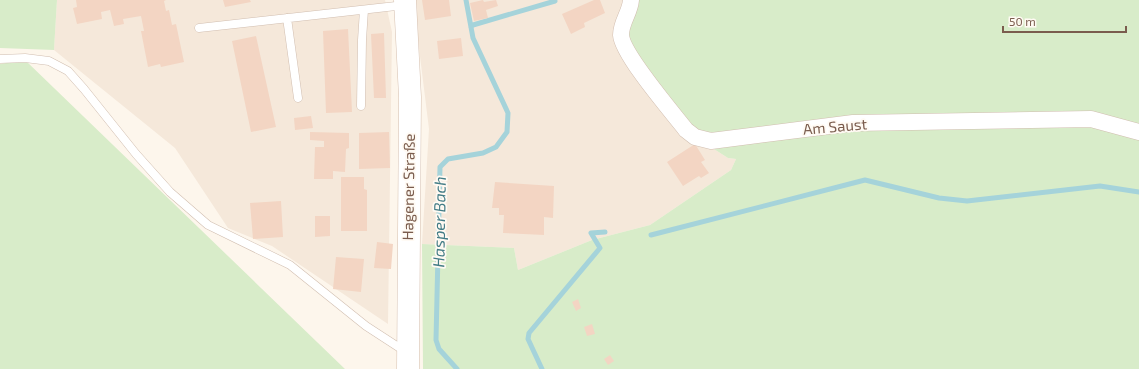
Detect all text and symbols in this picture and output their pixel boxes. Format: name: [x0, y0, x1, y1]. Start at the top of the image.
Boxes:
scale bar: [1003, 8, 1126, 34]
text: 50 m: [1009, 14, 1036, 28]
street label: Am Saust: [802, 114, 868, 138]
street label: Hagener Straße: [398, 133, 418, 241]
water label: Hasper Bach: [428, 176, 449, 268]

